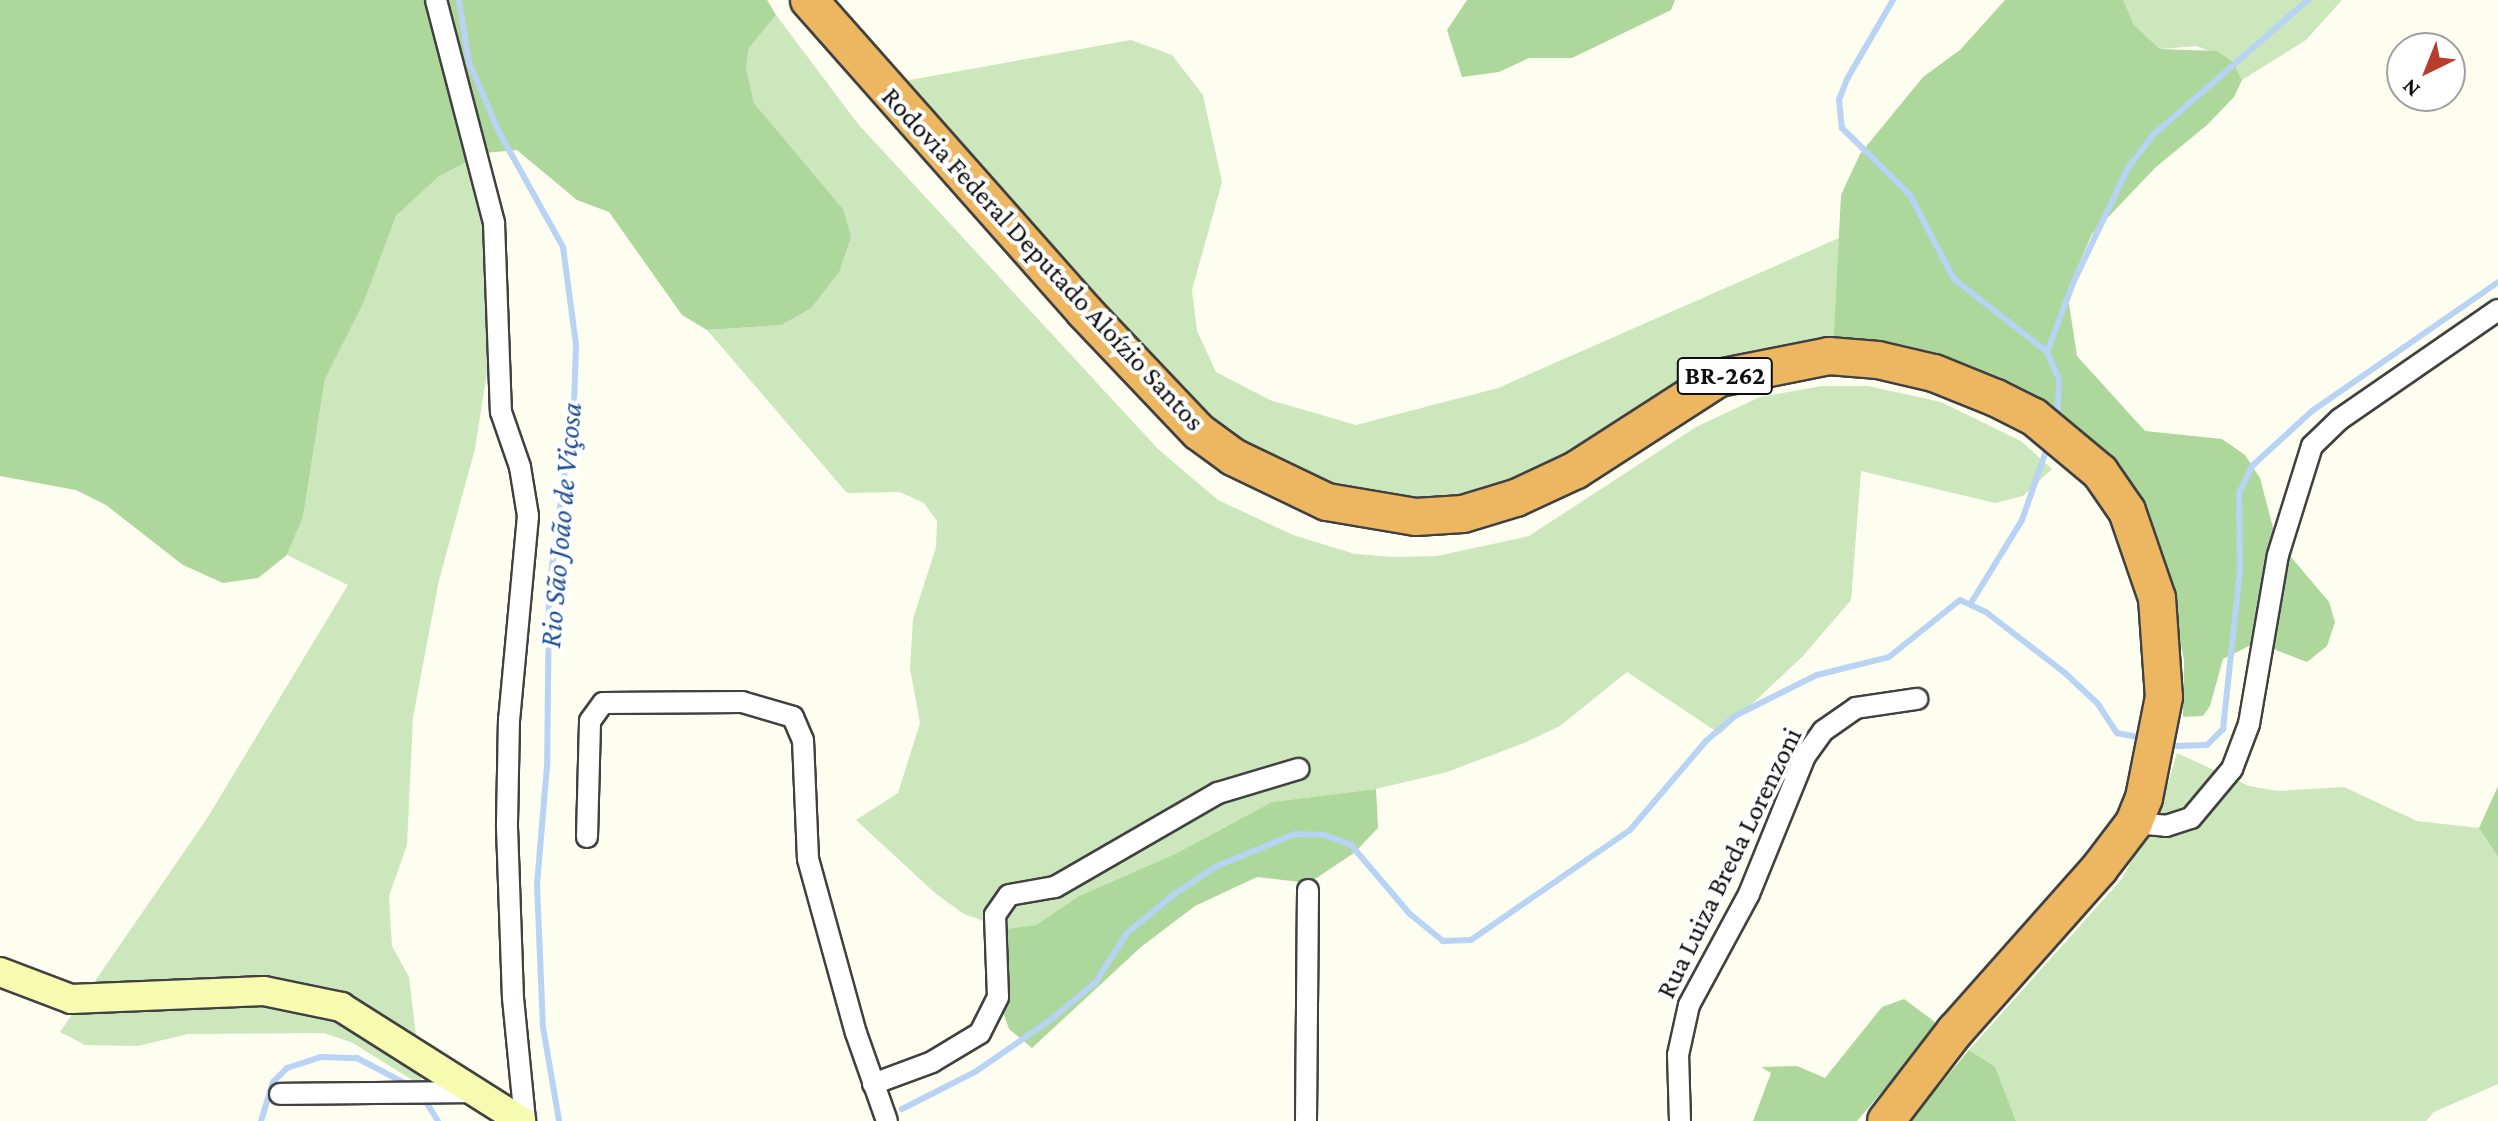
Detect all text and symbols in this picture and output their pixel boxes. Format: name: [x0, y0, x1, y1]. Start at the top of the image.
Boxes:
north arrow: [2386, 32, 2466, 112]
text: N: [2397, 74, 2425, 103]
street label: Rodovia Federal Deputado Aloízio Santos: [875, 80, 1211, 438]
road number: BR-262: [1675, 354, 1775, 398]
water label: Rio São João de Viçosa: [532, 401, 590, 649]
street label: Rua Luiza Breda Lorenzoni: [1649, 722, 1809, 1004]

